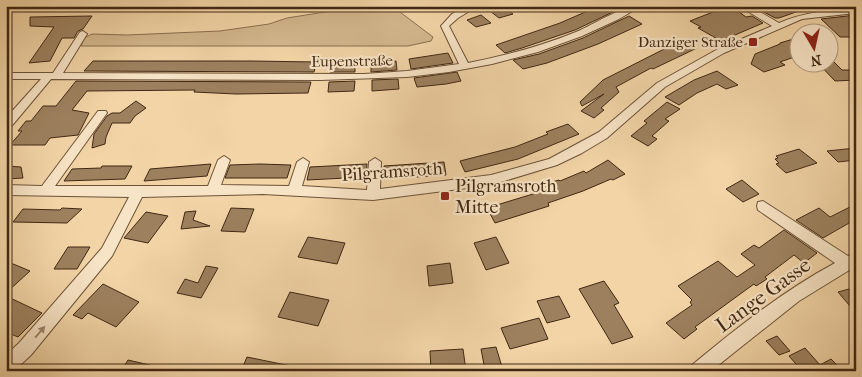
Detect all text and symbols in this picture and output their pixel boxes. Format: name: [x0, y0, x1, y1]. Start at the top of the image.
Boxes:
north arrow: [790, 22, 840, 72]
place label: Danziger Straße: [638, 33, 744, 51]
marker: Danziger Straße: [747, 36, 759, 48]
street label: Eupenstraße: [311, 51, 394, 71]
text: N: [809, 51, 823, 70]
street label: Pilgramsroth: [341, 158, 443, 186]
place label: Pilgramsroth Mitte: [455, 176, 557, 218]
marker: Pilgramsroth Mitte: [439, 190, 451, 202]
street label: Lange Gasse: [711, 253, 815, 337]
one-way arrow: [34, 326, 45, 339]

